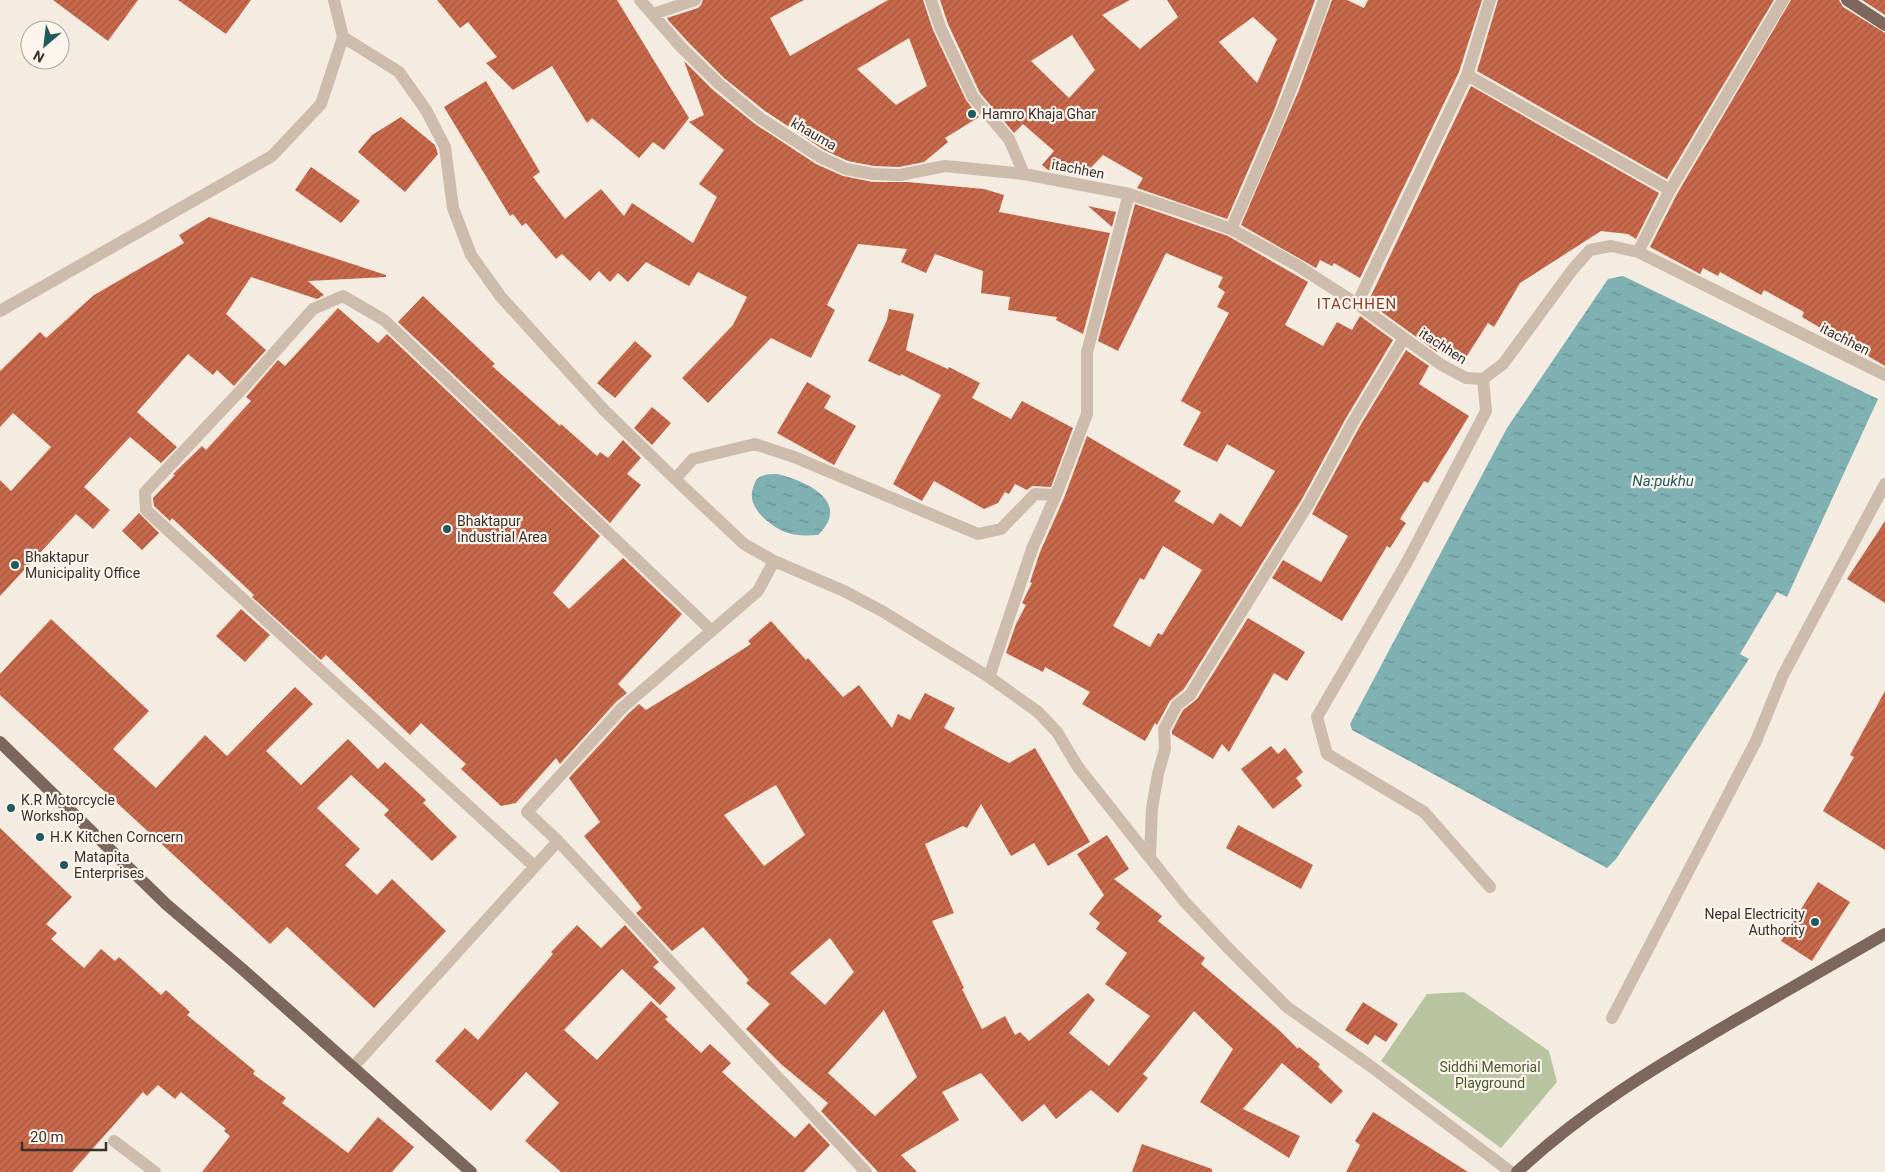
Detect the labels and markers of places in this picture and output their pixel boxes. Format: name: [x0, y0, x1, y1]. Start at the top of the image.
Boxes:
place label: Hamro Khaja Ghar: [982, 106, 1096, 122]
marker: Hamro Khaja Ghar: [966, 108, 978, 120]
place label: Bhaktapur Industrial Area: [457, 513, 547, 545]
marker: Bhaktapur Industrial Area: [441, 523, 453, 535]
place label: Bhaktapur Municipality Office: [25, 549, 140, 581]
marker: Bhaktapur Municipality Office: [9, 559, 21, 571]
place label: K.R Motorcycle Workshop: [21, 792, 115, 824]
marker: K.R Motorcycle Workshop: [5, 802, 17, 814]
place label: H.K Kitchen Corncern: [50, 829, 183, 845]
marker: H.K Kitchen Corncern: [34, 831, 46, 843]
place label: Matapita Enterprises: [74, 849, 144, 881]
marker: Matapita Enterprises: [58, 859, 70, 871]
place label: Nepal Electricity Authority: [1704, 906, 1805, 938]
marker: Nepal Electricity Authority: [1809, 916, 1821, 928]

